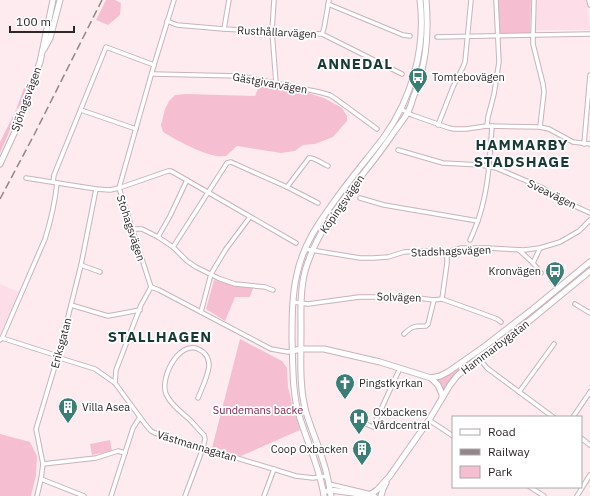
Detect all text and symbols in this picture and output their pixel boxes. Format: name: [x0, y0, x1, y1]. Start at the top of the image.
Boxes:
scale bar: [10, 8, 74, 34]
text: 100 m: [16, 14, 51, 29]
street label: Rusthållarvägen: [237, 23, 317, 41]
district label: ANNEDAL: [317, 54, 393, 73]
street label: Sjöhagsvägen: [8, 65, 44, 133]
bus stop icon: Tomtebovägen: [407, 66, 429, 94]
street label: Gästgivarvägen: [232, 70, 308, 96]
place label: Tomtebovägen: [432, 70, 505, 84]
district label: HAMMARBY STADSHAGE: [474, 135, 570, 171]
street label: Köpingsvägen: [317, 172, 367, 236]
street label: Sveavägen: [525, 176, 579, 212]
street label: Stohagsvägen: [114, 193, 148, 263]
street label: Stadshagsvägen: [411, 243, 491, 259]
bus stop icon: Kronvägen: [544, 260, 566, 288]
place label: Kronvägen: [489, 264, 541, 278]
street label: Solvägen: [376, 289, 422, 305]
street label: Eriksgatan: [48, 316, 74, 370]
street label: Hammarbygatan: [458, 317, 532, 377]
district label: STALLHAGEN: [108, 327, 212, 346]
church icon: Pingstkyrkan: [334, 372, 356, 400]
place label: Pingstkyrkan: [359, 376, 423, 390]
building icon: Villa Asea: [57, 396, 79, 424]
place label: Villa Asea: [82, 400, 130, 414]
park label: Sundemans backe: [213, 403, 303, 417]
place label: Oxbackens Vårdcentral: [373, 405, 430, 432]
hospital icon: Oxbackens Vårdcentral: [348, 407, 370, 435]
legend: [452, 416, 582, 488]
text: Road: [488, 424, 516, 439]
street label: Västmannagatan: [155, 427, 239, 465]
building icon: Coop Oxbacken: [351, 438, 373, 466]
place label: Coop Oxbacken: [271, 442, 348, 456]
text: Railway: [488, 444, 530, 459]
text: Park: [488, 464, 513, 479]

